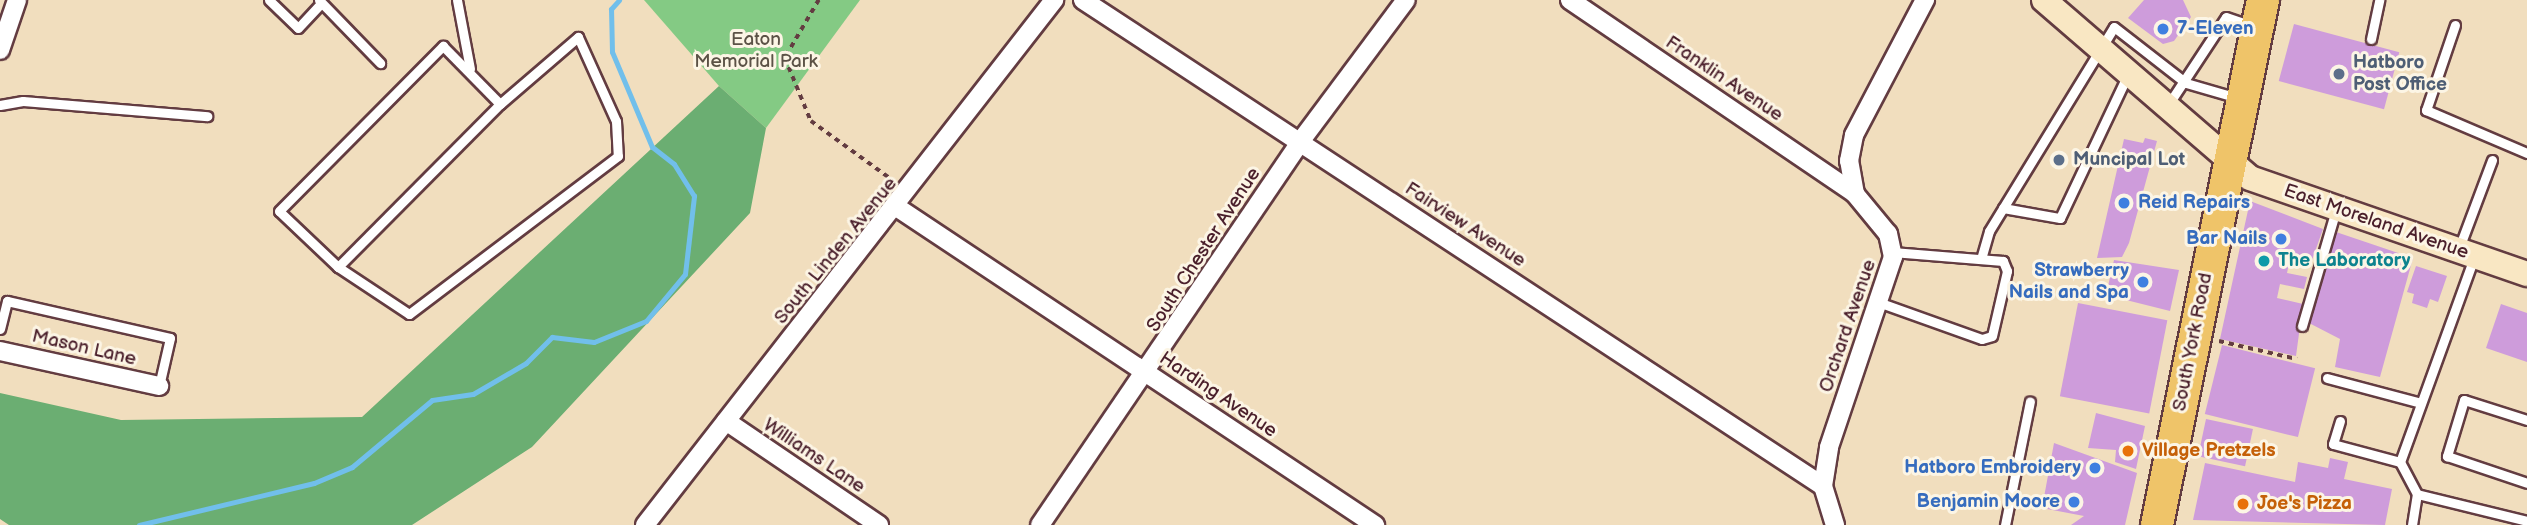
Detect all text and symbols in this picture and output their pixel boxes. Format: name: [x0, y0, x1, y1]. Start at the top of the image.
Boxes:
place label: 7-Eleven: [2177, 18, 2253, 40]
marker: 7-Eleven: [2155, 21, 2171, 37]
park label: Eaton Memorial Park: [694, 29, 818, 73]
street label: Franklin Avenue: [1661, 31, 1787, 127]
place label: Hatboro Post Office: [2353, 52, 2447, 96]
marker: Hatboro Post Office: [2331, 66, 2347, 82]
place label: Muncipal Lot: [2073, 149, 2185, 171]
marker: Muncipal Lot: [2051, 152, 2067, 168]
street label: South Chester Avenue: [1142, 164, 1266, 336]
street label: South Linden Avenue: [770, 173, 902, 329]
street label: Fairview Avenue: [1400, 178, 1530, 272]
street label: East Moreland Avenue: [2281, 180, 2471, 264]
place label: Reid Repairs: [2138, 192, 2250, 214]
marker: Reid Repairs: [2116, 195, 2132, 211]
place label: Bar Nails: [2186, 228, 2267, 250]
marker: Bar Nails: [2273, 231, 2289, 247]
place label: The Laboratory: [2278, 250, 2410, 272]
marker: The Laboratory: [2256, 253, 2272, 269]
street label: Orchard Avenue: [1815, 257, 1881, 395]
place label: Strawberry Nails and Spa: [2009, 260, 2129, 304]
street label: South York Road: [2168, 270, 2218, 414]
marker: Strawberry Nails and Spa: [2135, 274, 2151, 290]
street label: Mason Lane: [30, 325, 138, 371]
street label: Harding Avenue: [1155, 347, 1281, 443]
street label: Williams Lane: [759, 414, 869, 498]
place label: Village Pretzels: [2142, 440, 2276, 462]
marker: Village Pretzels: [2120, 443, 2136, 459]
place label: Hatboro Embroidery: [1904, 457, 2081, 479]
marker: Hatboro Embroidery: [2087, 460, 2103, 476]
place label: Benjamin Moore: [1917, 491, 2060, 513]
place label: Joe's Pizza: [2257, 493, 2352, 515]
marker: Benjamin Moore: [2066, 494, 2082, 510]
marker: Joe's Pizza: [2235, 496, 2251, 512]

